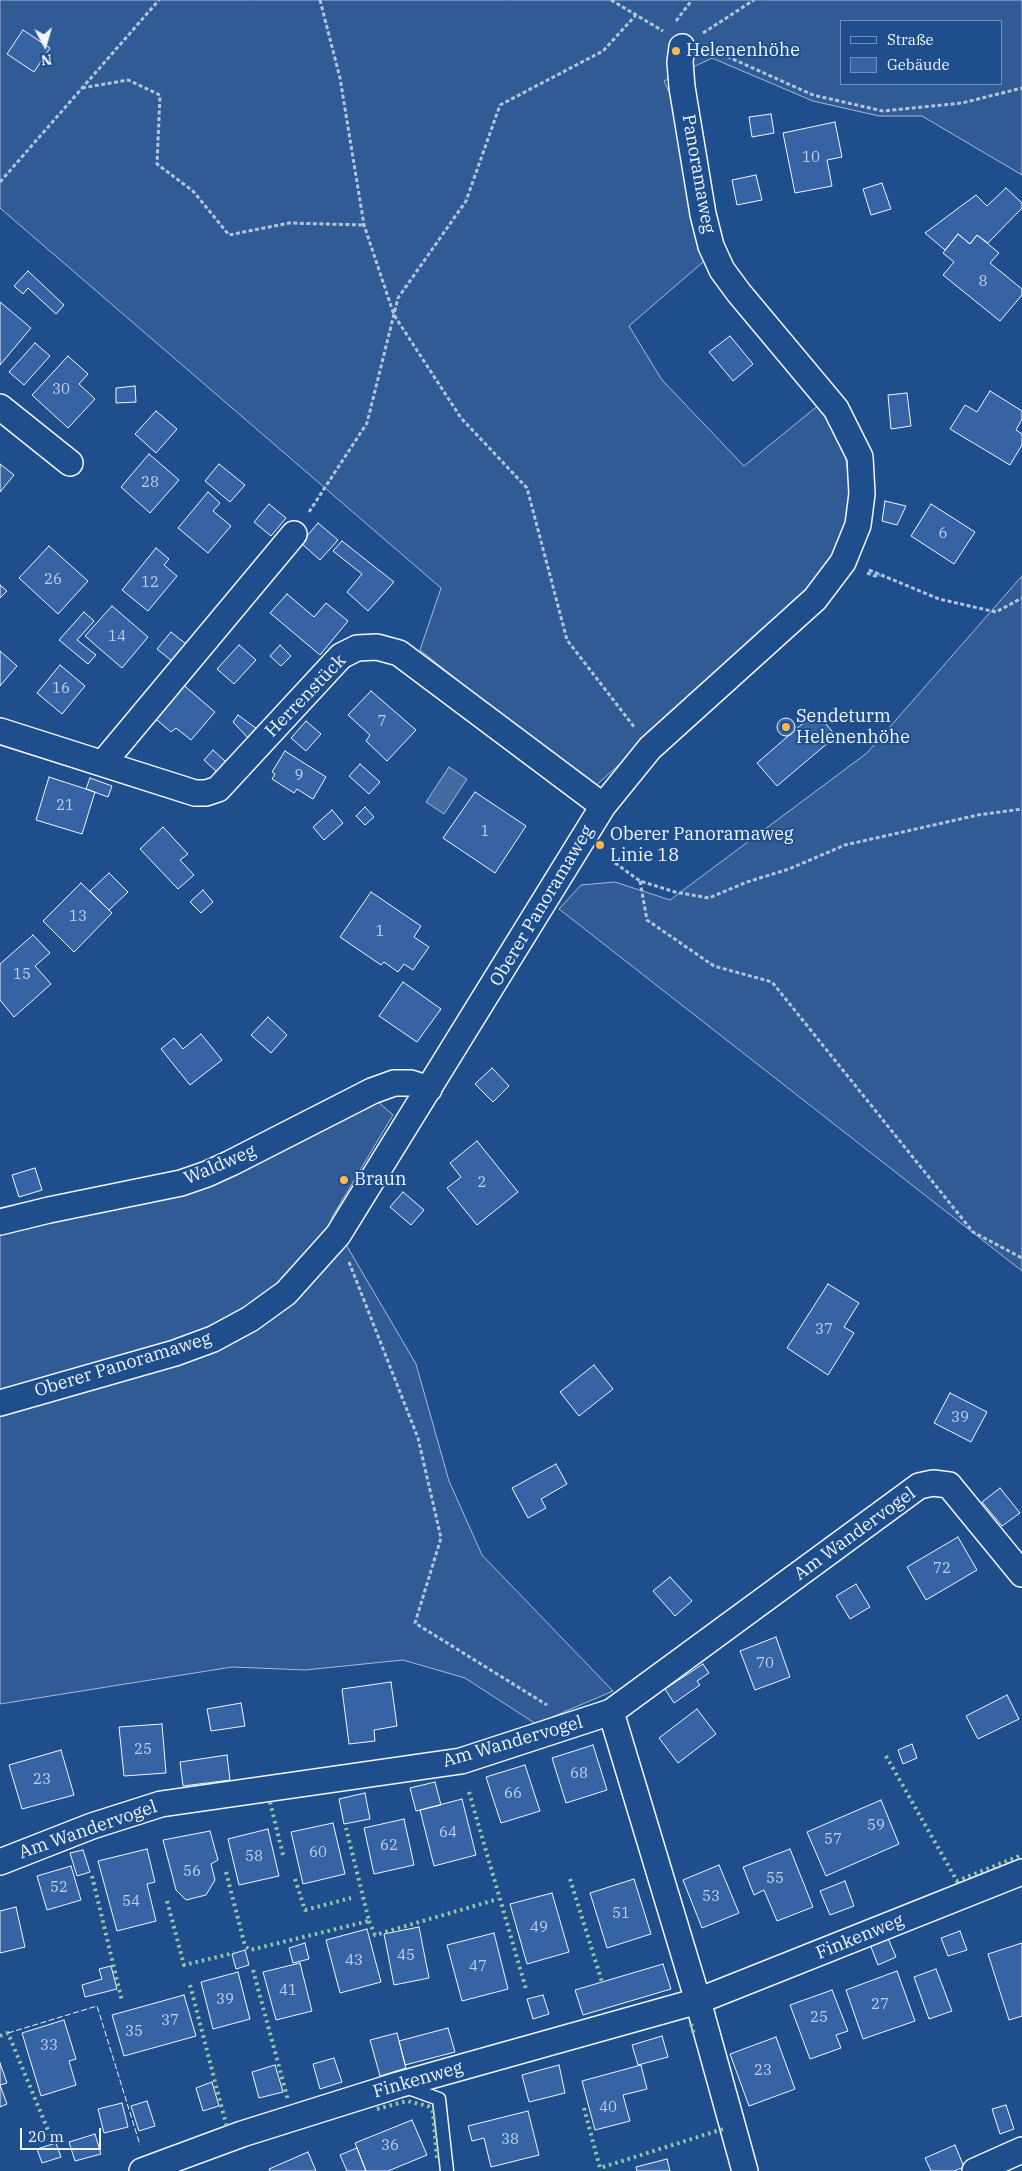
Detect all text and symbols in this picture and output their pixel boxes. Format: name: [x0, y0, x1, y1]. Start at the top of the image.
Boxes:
north arrow: [20, 20, 70, 70]
legend: [840, 20, 1002, 85]
text: Straße: [887, 30, 934, 49]
place label: Helenenhöhe: [686, 40, 800, 62]
marker: Helenenhöhe: [670, 45, 682, 57]
text: N: [40, 50, 53, 69]
text: Gebäude: [887, 55, 950, 74]
street label: Panoramaweg: [677, 113, 719, 235]
house number: 10: [802, 149, 820, 167]
house number: 8: [979, 273, 987, 291]
house number: 30: [52, 381, 70, 399]
house number: 28: [141, 474, 159, 492]
house number: 6: [939, 525, 947, 543]
house number: 26: [44, 571, 62, 589]
house number: 12: [141, 574, 159, 592]
house number: 14: [108, 628, 126, 646]
street label: Herrenstück: [261, 650, 351, 742]
house number: 16: [52, 680, 70, 698]
place label: Sendeturm Helenenhöhe: [796, 706, 910, 749]
house number: 7: [378, 713, 386, 731]
marker: Sendeturm Helenenhöhe: [780, 721, 792, 733]
house number: 9: [295, 767, 303, 785]
house number: 21: [56, 797, 74, 815]
street label: Oberer Panoramaweg: [485, 822, 599, 990]
house number: 1: [481, 823, 489, 841]
place label: Oberer Panoramaweg Linie 18: [610, 824, 794, 866]
marker: Oberer Panoramaweg Linie 18: [594, 839, 606, 851]
house number: 13: [69, 908, 87, 926]
house number: 1: [376, 923, 384, 941]
house number: 15: [13, 966, 31, 984]
street label: Waldweg: [181, 1140, 259, 1190]
place label: Braun: [354, 1169, 406, 1191]
marker: Braun: [338, 1174, 350, 1186]
house number: 2: [478, 1174, 486, 1192]
house number: 37: [815, 1321, 833, 1339]
street label: Oberer Panoramaweg: [32, 1328, 214, 1402]
house number: 39: [951, 1409, 969, 1427]
street label: Am Wandervogel: [790, 1483, 920, 1585]
house number: 72: [933, 1560, 951, 1578]
house number: 70: [756, 1655, 774, 1673]
street label: Am Wandervogel: [440, 1712, 586, 1772]
house number: 25: [134, 1741, 152, 1759]
house number: 68: [570, 1765, 588, 1783]
house number: 23: [33, 1771, 51, 1789]
house number: 66: [504, 1785, 522, 1803]
street label: Am Wandervogel: [16, 1796, 160, 1864]
house number: 59: [867, 1817, 885, 1835]
house number: 64: [439, 1824, 457, 1842]
house number: 57: [824, 1831, 842, 1849]
house number: 62: [380, 1837, 398, 1855]
house number: 60: [309, 1844, 327, 1862]
house number: 58: [245, 1848, 263, 1866]
house number: 56: [183, 1863, 201, 1881]
house number: 55: [766, 1870, 784, 1888]
house number: 52: [50, 1879, 68, 1897]
house number: 53: [702, 1888, 720, 1906]
house number: 54: [122, 1893, 140, 1911]
house number: 51: [612, 1905, 630, 1923]
street label: Finkenweg: [813, 1910, 907, 1964]
house number: 49: [530, 1919, 548, 1937]
house number: 45: [397, 1947, 415, 1965]
house number: 43: [345, 1952, 363, 1970]
house number: 47: [469, 1958, 487, 1976]
house number: 41: [279, 1982, 297, 2000]
house number: 39: [216, 1991, 234, 2009]
house number: 27: [871, 1996, 889, 2014]
house number: 25: [810, 2009, 828, 2027]
house number: 37: [161, 2012, 179, 2030]
house number: 35: [125, 2023, 143, 2041]
house number: 33: [40, 2037, 58, 2055]
street label: Finkenweg: [371, 2057, 465, 2103]
house number: 23: [754, 2062, 772, 2080]
house number: 40: [599, 2099, 617, 2117]
scale bar: [22, 2118, 104, 2150]
text: 20 m: [28, 2127, 64, 2146]
house number: 38: [501, 2131, 519, 2149]
house number: 36: [381, 2137, 399, 2155]

